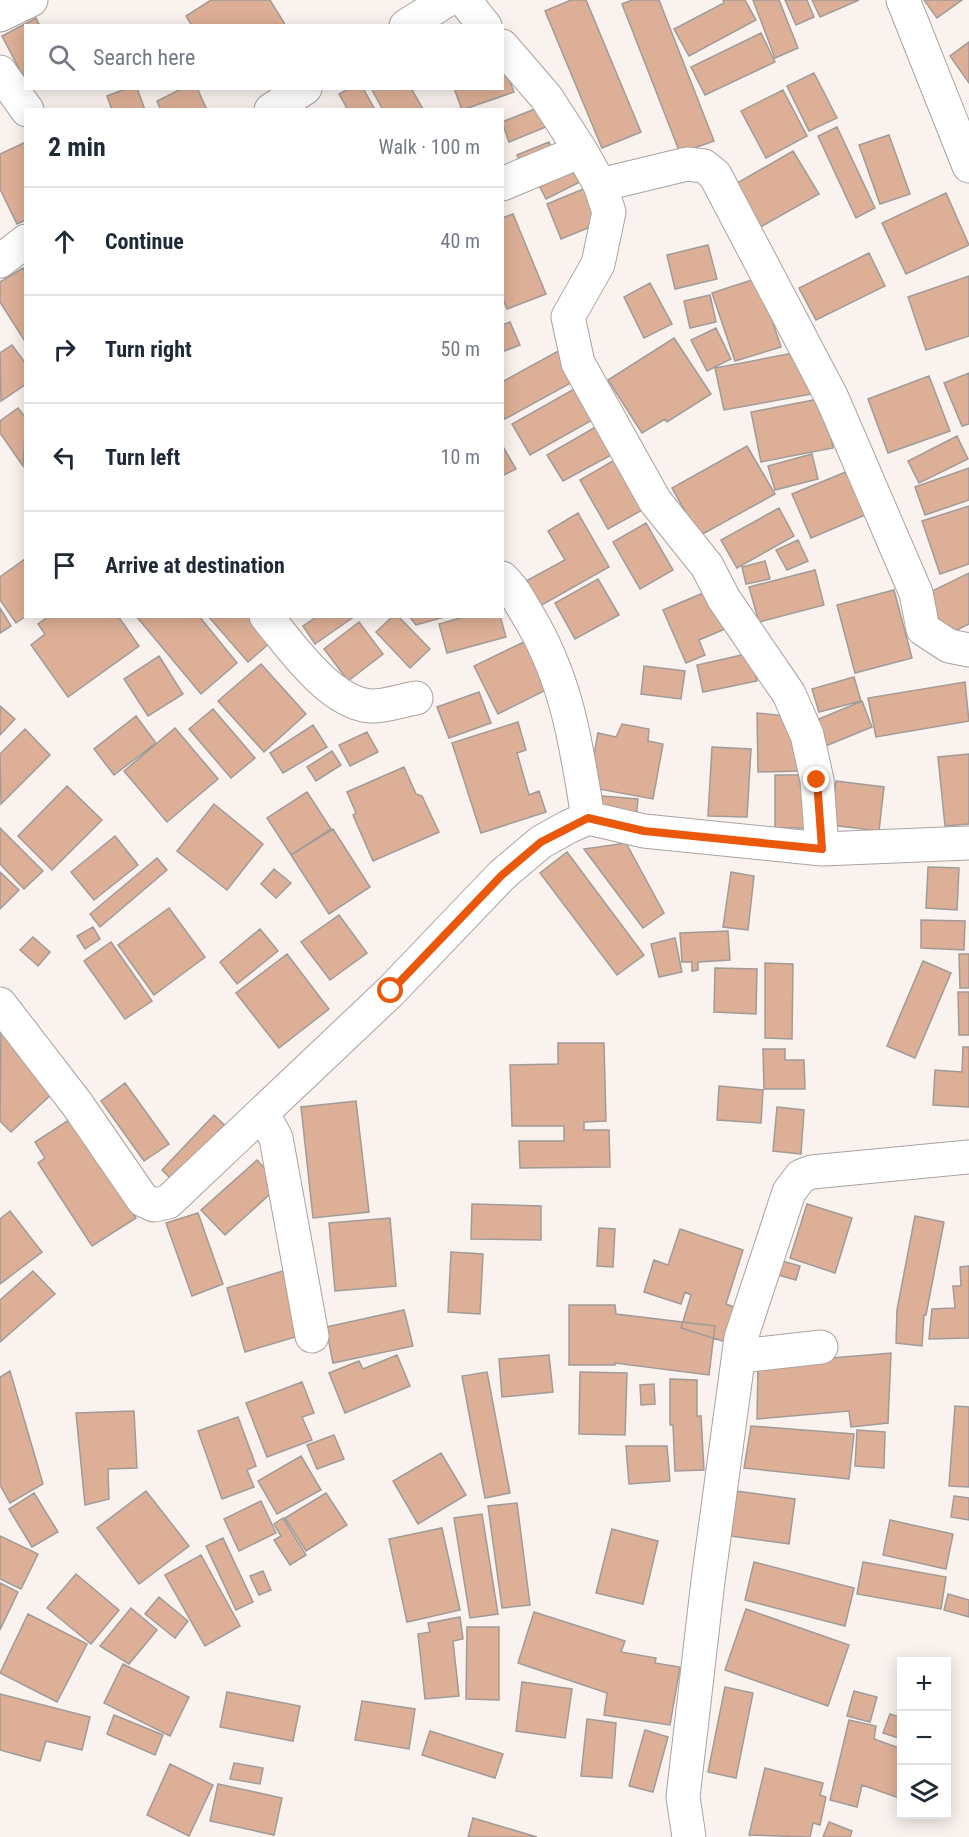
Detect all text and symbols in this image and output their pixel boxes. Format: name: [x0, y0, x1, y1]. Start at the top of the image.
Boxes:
search box: [24, 24, 504, 90]
icon: search: [45, 41, 78, 74]
text: Search here: [93, 45, 195, 70]
text: 2 min: [48, 132, 106, 162]
text: Walk · 100 m: [379, 135, 480, 159]
icon: ahead: [48, 225, 81, 258]
text: Continue: [105, 229, 184, 254]
text: 40 m: [441, 229, 480, 253]
icon: right: [48, 333, 81, 366]
text: Turn right: [105, 337, 192, 362]
text: 50 m: [441, 337, 480, 361]
icon: left: [48, 441, 81, 474]
text: Turn left: [105, 445, 180, 470]
text: 10 m: [441, 445, 480, 469]
icon: arrive: [48, 549, 81, 582]
text: Arrive at destination: [105, 553, 285, 578]
route end: [803, 766, 829, 792]
route start: [377, 977, 403, 1003]
map controls: [897, 1657, 951, 1819]
button: +: [897, 1657, 951, 1711]
button: −: [897, 1711, 951, 1765]
button: layers: [897, 1765, 951, 1819]

